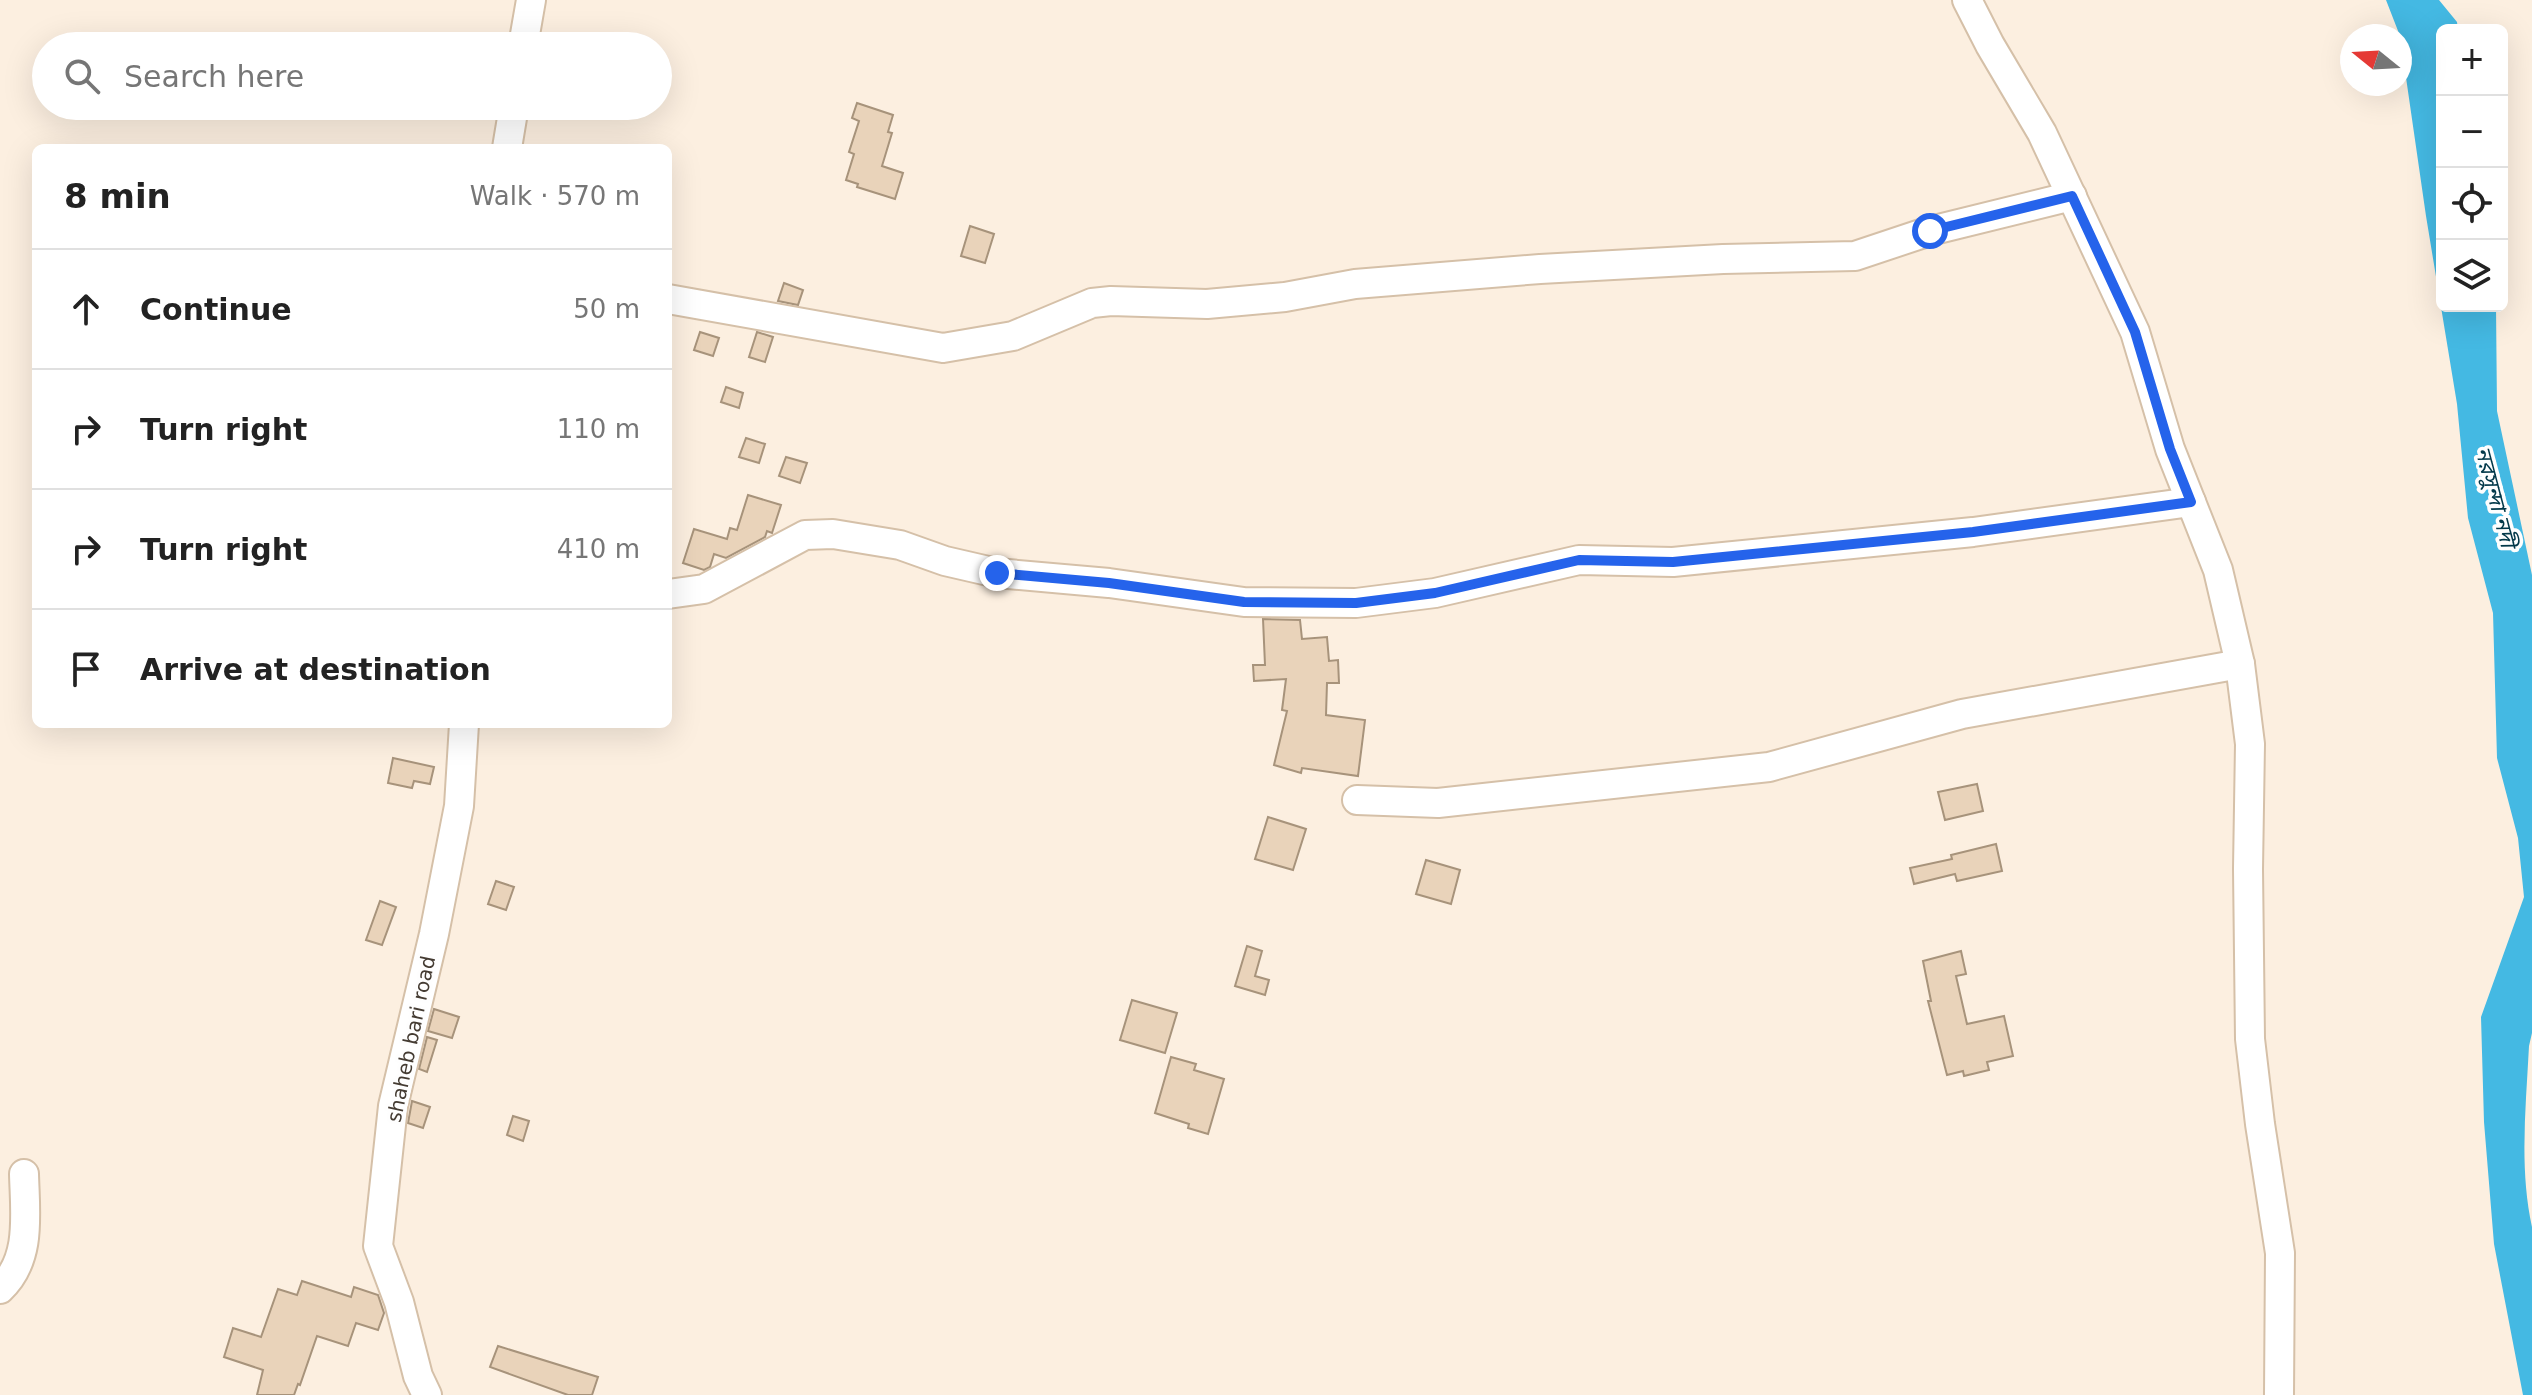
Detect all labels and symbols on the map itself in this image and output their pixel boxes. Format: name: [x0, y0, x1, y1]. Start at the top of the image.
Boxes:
north arrow: [2340, 24, 2412, 96]
route start: [1912, 213, 1948, 249]
water label: নরসুন্দা নদী: [2469, 444, 2522, 554]
route end: [979, 555, 1015, 591]
street label: shaheb bari road: [382, 954, 440, 1124]

